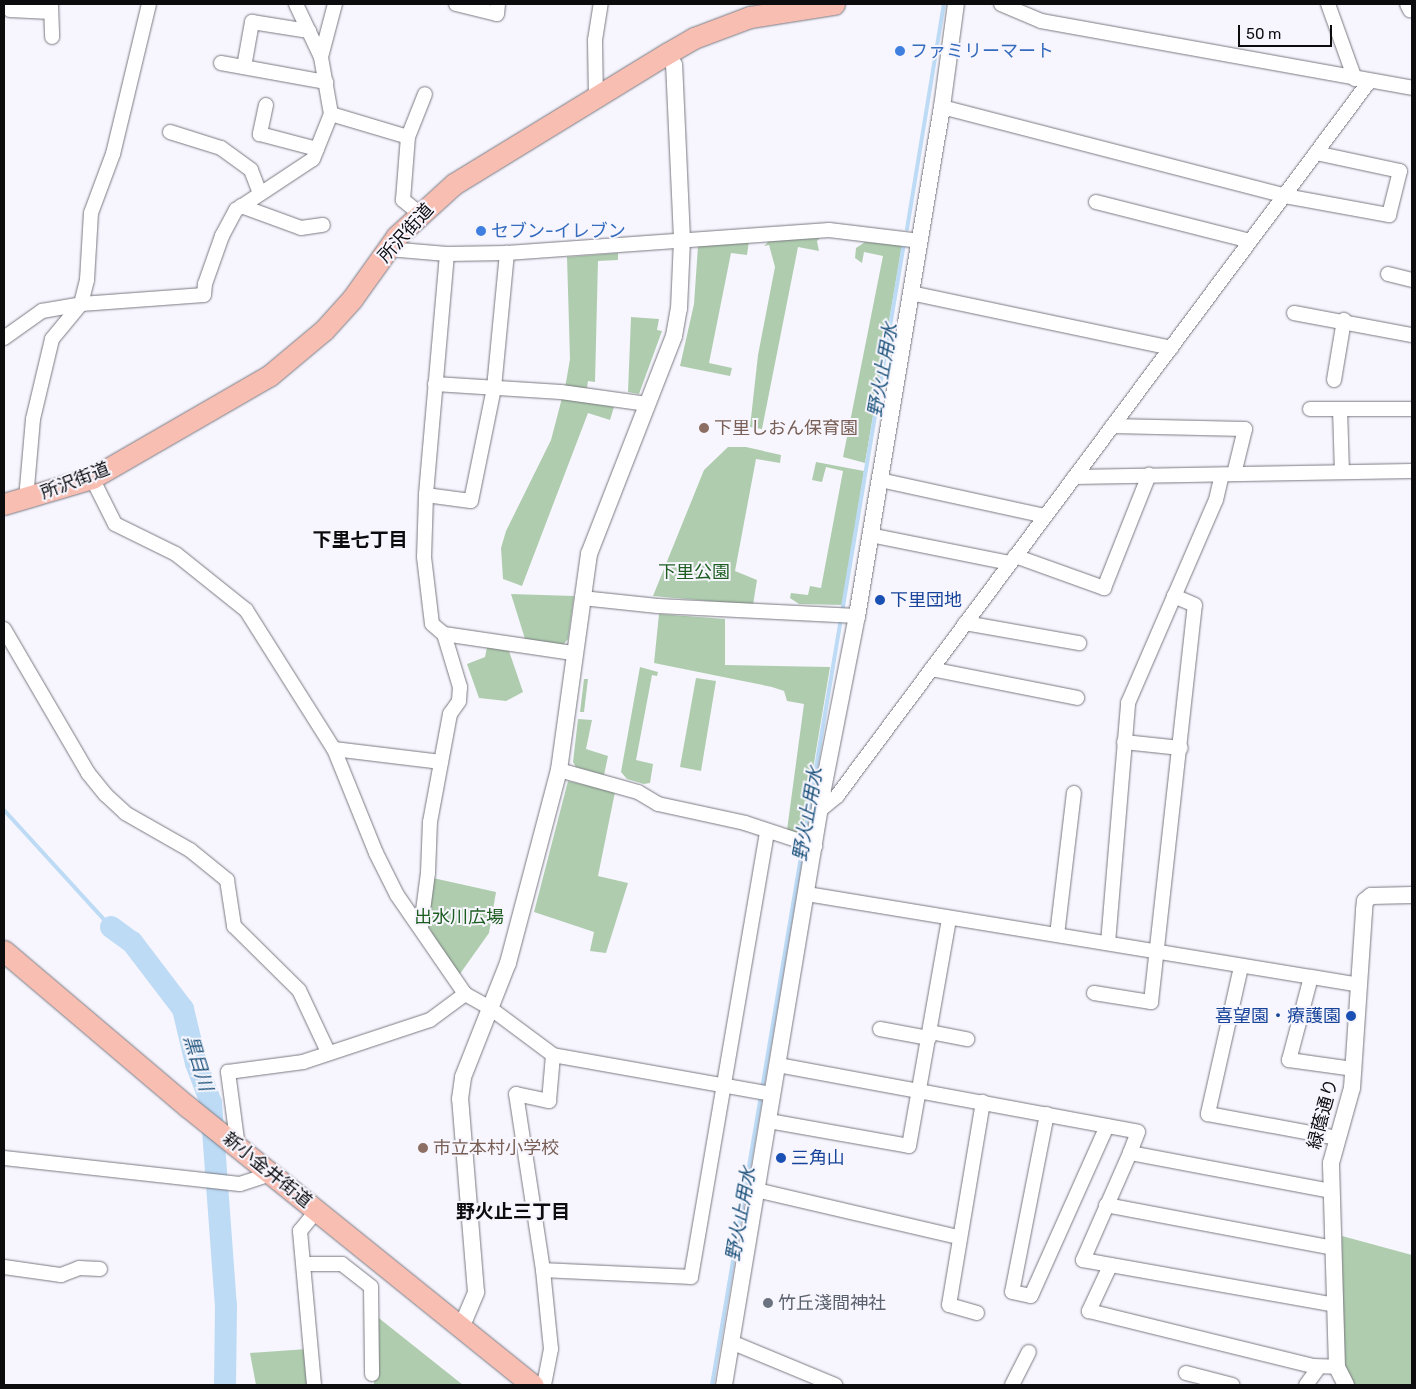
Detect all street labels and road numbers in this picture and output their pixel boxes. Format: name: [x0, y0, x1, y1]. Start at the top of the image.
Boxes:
street label: 所沢街道: [374, 199, 438, 267]
street label: 所沢街道: [38, 458, 112, 504]
street label: 緑蔭通り: [1303, 1076, 1343, 1152]
street label: 新小金井街道: [218, 1128, 316, 1212]

